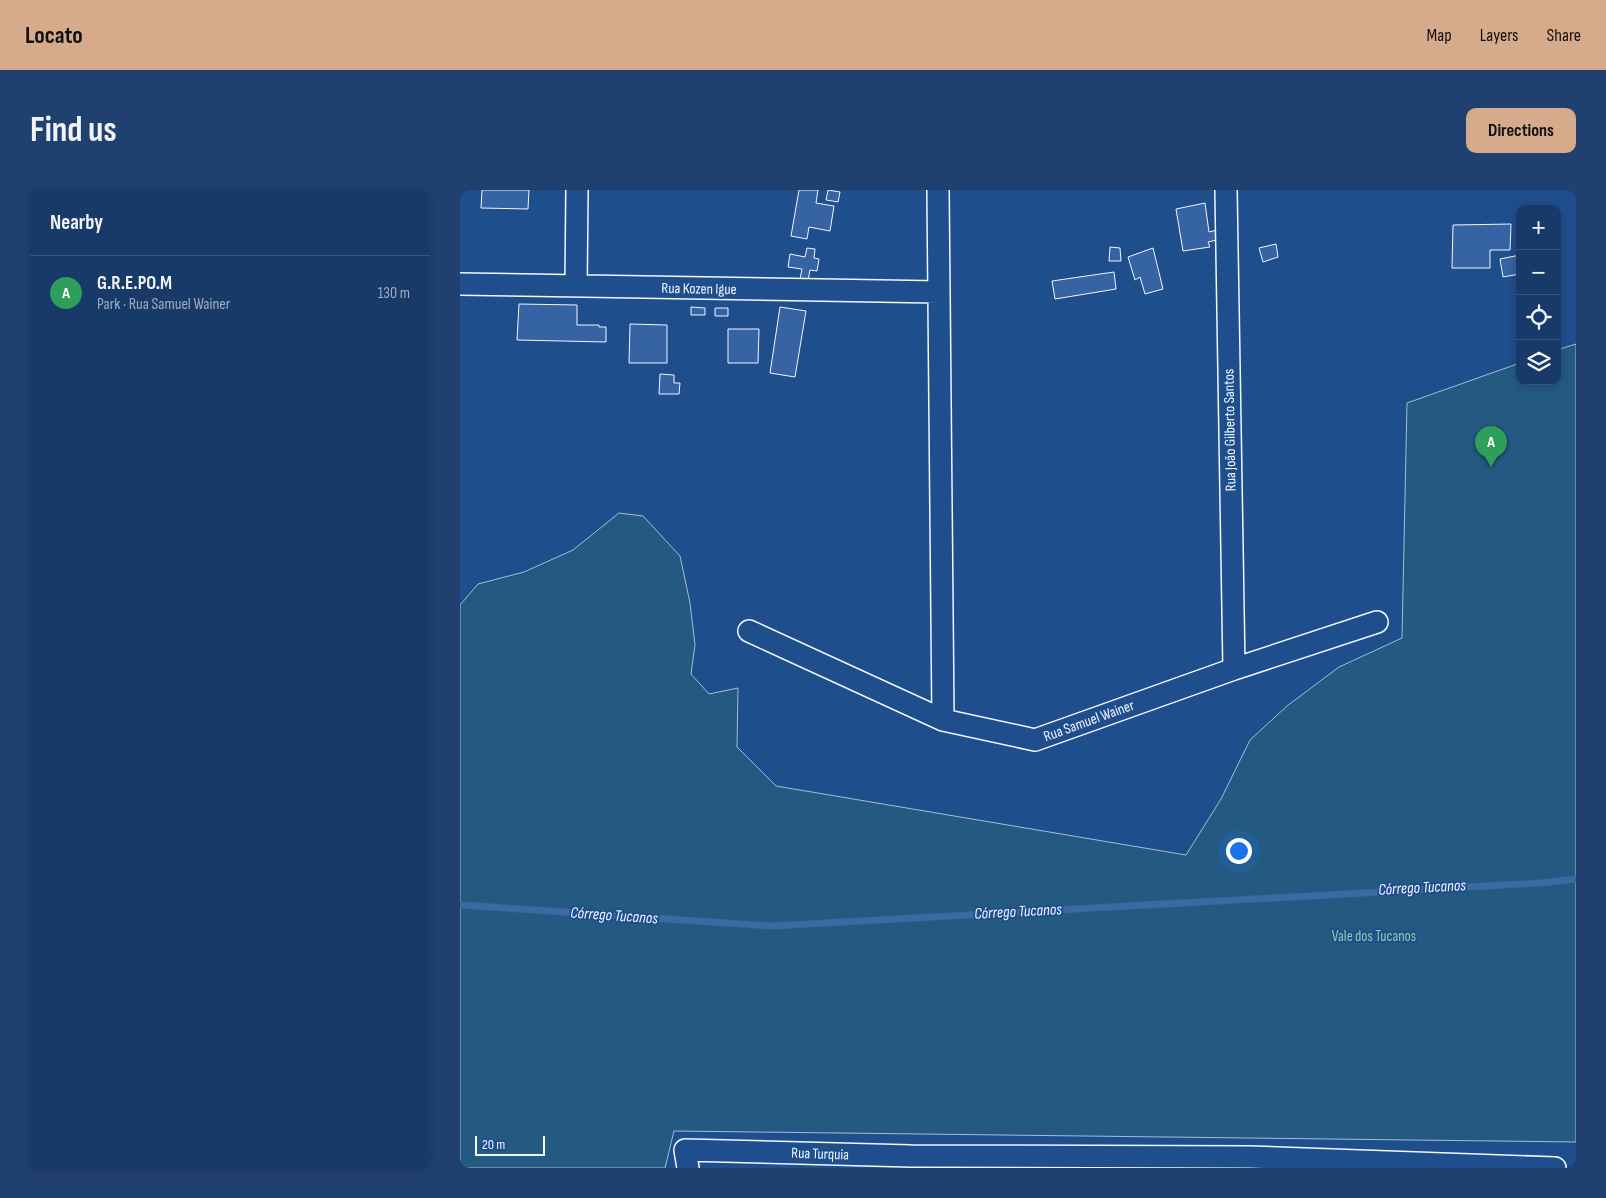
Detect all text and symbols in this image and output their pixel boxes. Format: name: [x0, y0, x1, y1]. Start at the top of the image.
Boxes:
text: Locato: [25, 21, 83, 50]
text: Map: [1427, 25, 1452, 46]
text: Layers: [1480, 25, 1519, 46]
text: Share: [1547, 25, 1581, 46]
button: Directions: [1466, 108, 1576, 153]
text: Find us: [30, 109, 117, 152]
map controls: [1516, 205, 1561, 385]
button: +: [1516, 205, 1561, 250]
text: Nearby: [50, 210, 103, 235]
button: −: [1516, 250, 1561, 295]
text: G.R.E.PO.M: [97, 272, 172, 295]
street label: Rua Kozen Igue: [661, 279, 737, 299]
text: A: [62, 284, 70, 303]
text: 130 m: [378, 284, 410, 303]
text: Park · Rua Samuel Wainer: [97, 295, 230, 314]
button: locate: [1516, 295, 1561, 340]
button: layers: [1516, 340, 1561, 385]
street label: Rua João Gilberto Santos: [1219, 368, 1241, 492]
pin: A: [1475, 426, 1507, 467]
street label: Rua Samuel Wainer: [1041, 696, 1138, 746]
your location: [1226, 838, 1252, 864]
water label: Córrego Tucanos: [1378, 876, 1467, 900]
water label: Córrego Tucanos: [974, 900, 1063, 924]
water label: Córrego Tucanos: [570, 903, 659, 929]
park label: Vale dos Tucanos: [1332, 927, 1416, 946]
scale bar: [475, 1133, 545, 1156]
text: 20 m: [482, 1136, 505, 1153]
street label: Rua Turquia: [791, 1143, 849, 1165]

